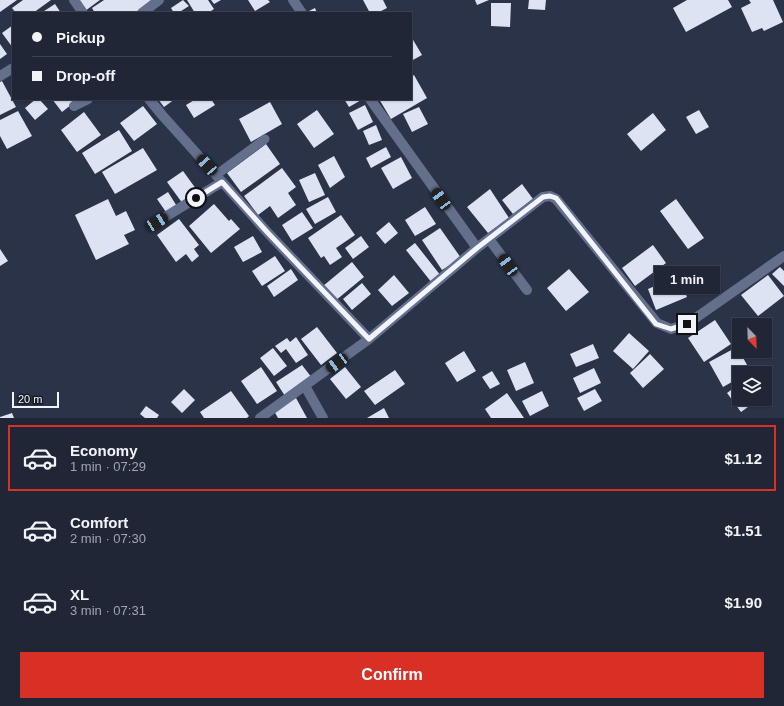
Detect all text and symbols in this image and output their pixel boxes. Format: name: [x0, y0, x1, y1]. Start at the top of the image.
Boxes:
text: Pickup: [56, 29, 105, 46]
text: Drop-off: [56, 67, 115, 84]
car: [195, 152, 219, 178]
car: [429, 186, 453, 212]
route start: [187, 189, 205, 207]
car: [144, 211, 170, 233]
car: [496, 252, 520, 278]
callout: 1 min: [654, 266, 720, 294]
text: 1 min: [670, 272, 704, 287]
route end: [678, 315, 696, 333]
north arrow: [732, 318, 772, 358]
map controls: [732, 318, 772, 406]
car: [324, 351, 350, 375]
button: layers: [732, 366, 772, 406]
scale bar: [12, 390, 59, 409]
text: 20 m: [18, 393, 42, 405]
icon: car: [22, 440, 58, 476]
text: Economy: [70, 442, 138, 459]
text: $1.12: [724, 450, 762, 467]
text: 1 min · 07:29: [70, 459, 146, 474]
icon: car: [22, 512, 58, 548]
text: Comfort: [70, 514, 128, 531]
text: $1.51: [724, 522, 762, 539]
text: 2 min · 07:30: [70, 531, 146, 546]
icon: car: [22, 584, 58, 620]
text: XL: [70, 586, 89, 603]
text: $1.90: [724, 594, 762, 611]
text: 3 min · 07:31: [70, 603, 146, 618]
button: Confirm: [20, 652, 764, 698]

